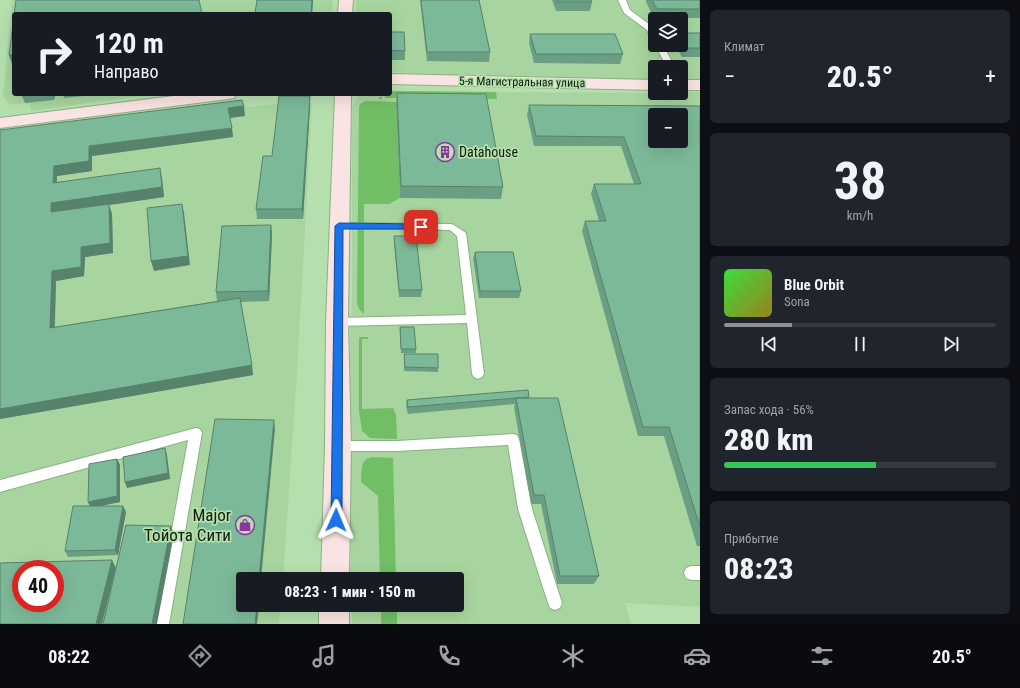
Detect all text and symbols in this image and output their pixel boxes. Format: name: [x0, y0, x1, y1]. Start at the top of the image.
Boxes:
map controls: [648, 12, 688, 148]
button: layers: [648, 12, 688, 52]
text: 120 m: [94, 27, 164, 60]
icon: right: [28, 28, 80, 80]
text: Климат: [724, 39, 765, 54]
text: 20.5°: [827, 59, 893, 94]
button: +: [648, 60, 688, 100]
text: Направо: [94, 61, 159, 82]
text: −: [724, 64, 735, 89]
text: +: [985, 64, 996, 89]
street label: 5-я Магистральная улица: [459, 74, 586, 90]
button: −: [648, 108, 688, 148]
building icon: Datahouse: [434, 141, 456, 163]
place label: Datahouse: [459, 144, 518, 160]
text: 38: [834, 151, 886, 212]
text: km/h: [847, 208, 873, 223]
pin: [404, 210, 438, 244]
icon: arrive: [410, 216, 432, 238]
text: Blue Orbit: [784, 276, 844, 294]
text: Sona: [784, 294, 810, 309]
icon: previous: [758, 333, 780, 355]
icon: pause: [849, 333, 871, 355]
icon: next: [940, 333, 962, 355]
text: Запас хода · 56%: [724, 402, 814, 417]
text: 280 km: [724, 422, 813, 457]
position arrow: [315, 499, 357, 541]
place label: Major Тойота Сити: [144, 505, 231, 545]
shop icon: Major Тойота Сити: [234, 514, 256, 536]
text: Прибытие: [724, 531, 779, 546]
text: 08:23: [724, 551, 793, 586]
speed limit sign: 40: [12, 560, 64, 612]
text: 08:23 · 1 мин · 150 m: [285, 583, 415, 601]
icon: directions: [186, 642, 214, 670]
icon: music: [310, 642, 338, 670]
icon: phone: [435, 642, 463, 670]
icon: climate: [559, 642, 587, 670]
icon: car: [683, 642, 711, 670]
icon: filters: [808, 642, 836, 670]
text: 08:22: [48, 646, 90, 667]
text: 20.5°: [932, 646, 972, 667]

